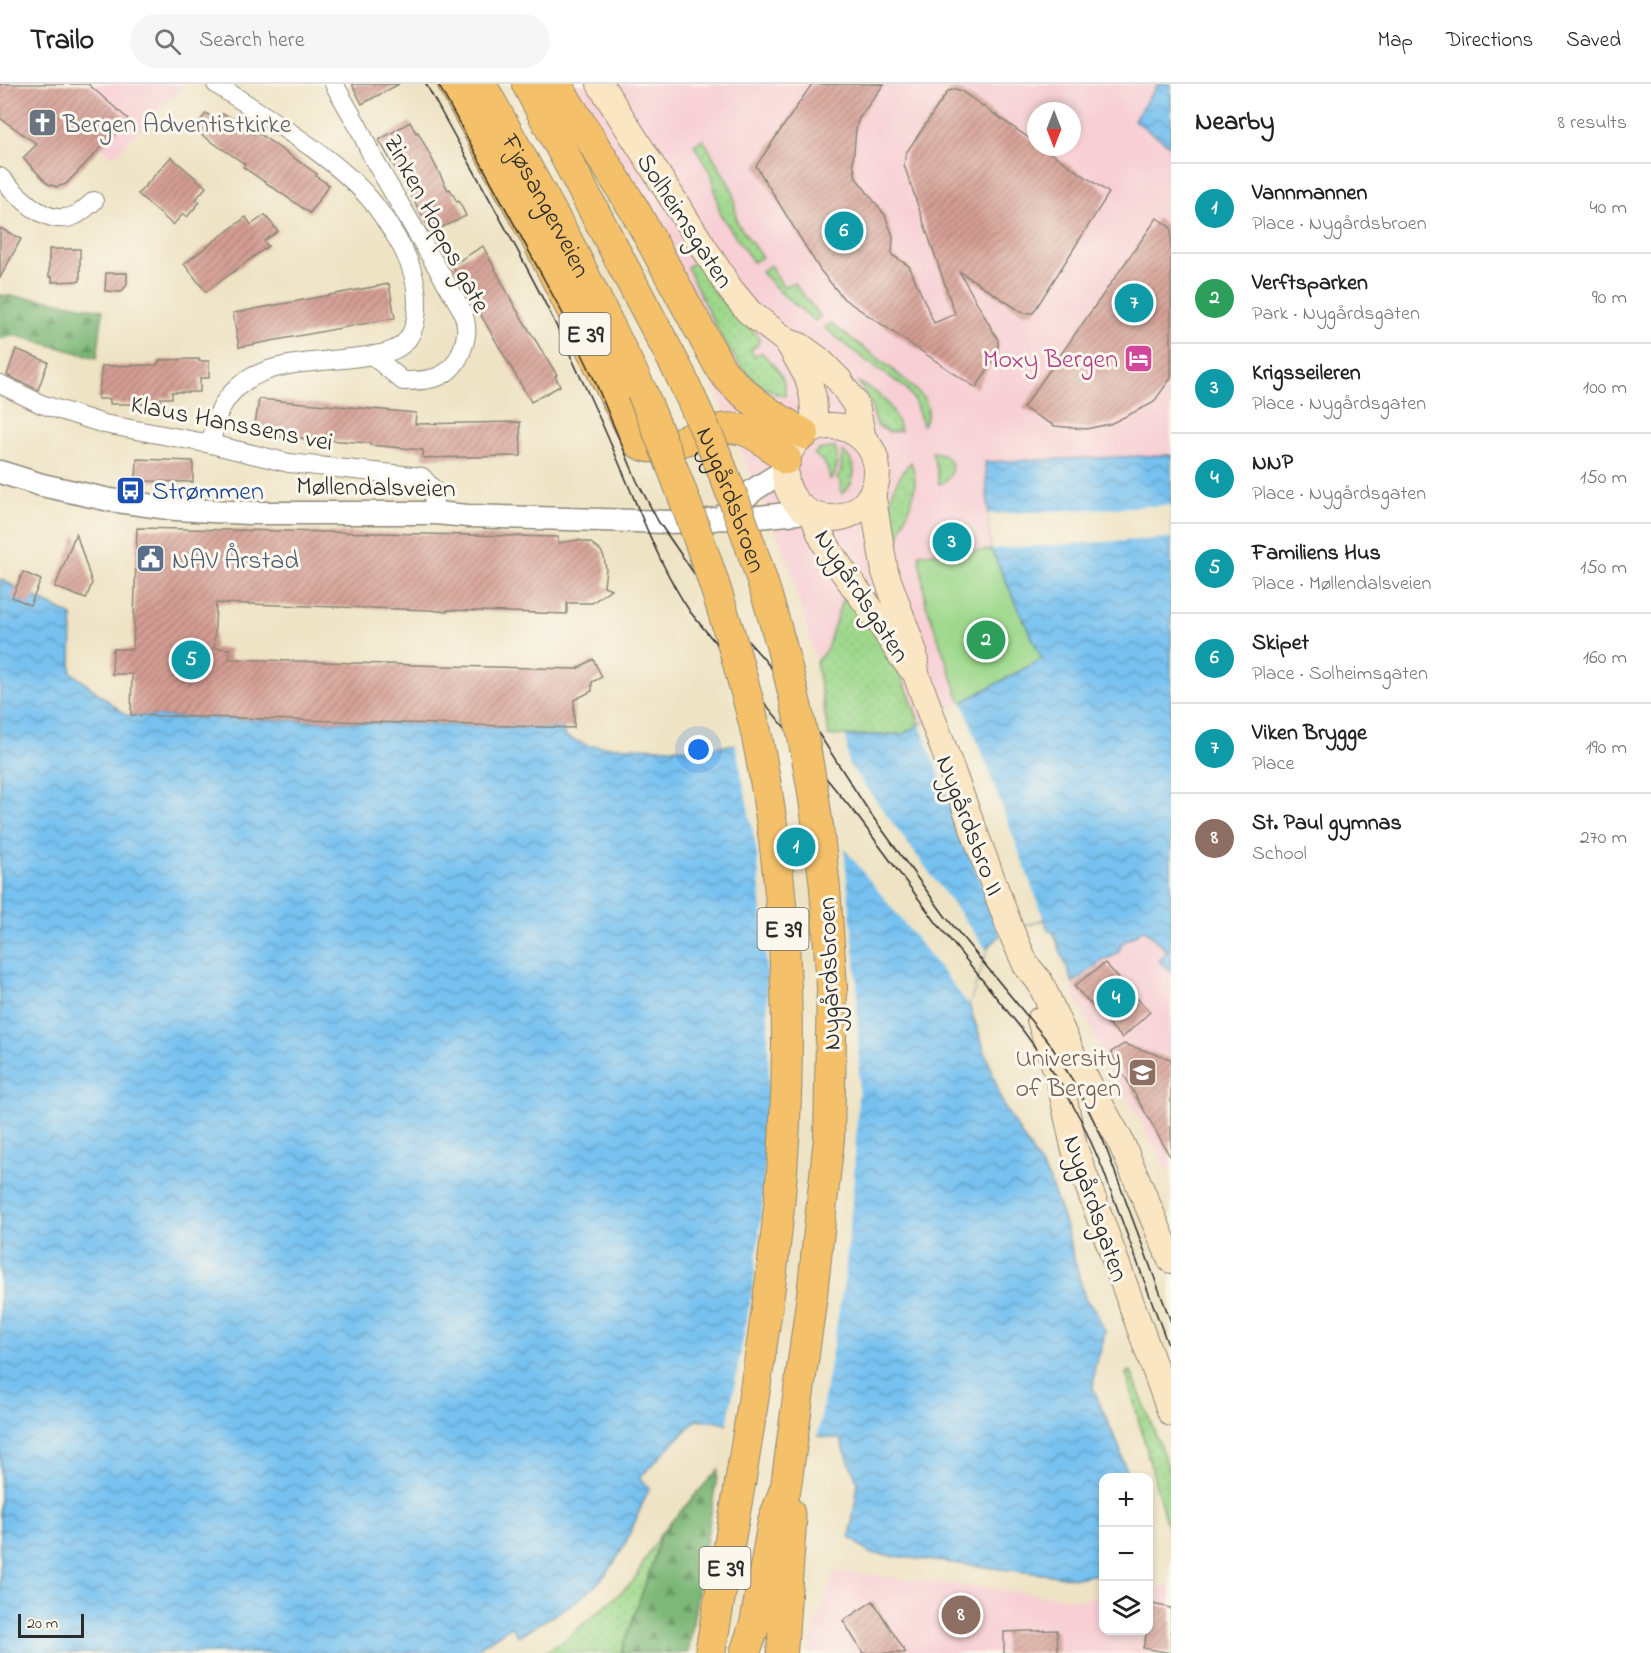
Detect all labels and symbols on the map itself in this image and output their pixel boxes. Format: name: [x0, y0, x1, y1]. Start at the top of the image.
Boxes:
north arrow: [1027, 102, 1081, 156]
church icon: Bergen Adventistkirke: [26, 107, 58, 139]
place label: Bergen Adventistkirke: [62, 107, 292, 145]
street label: Fjøsangerveien: [489, 127, 599, 285]
street label: Zinken Hopps gate: [372, 128, 499, 321]
street label: Solheimsgaten: [625, 146, 742, 297]
pin: 6: [824, 208, 864, 254]
pin: 7: [1114, 280, 1154, 326]
road number: E 39: [560, 313, 610, 355]
place label: Moxy Bergen: [983, 342, 1118, 380]
hotel icon: Moxy Bergen: [1123, 342, 1155, 374]
street label: Klaus Hanssens vei: [127, 387, 336, 463]
street label: Nygårdsbroen: [684, 421, 774, 578]
street label: Møllendalsveien: [296, 469, 456, 509]
bus stop icon: Strømmen: [115, 474, 147, 506]
place label: Strømmen: [152, 474, 264, 512]
pin: 3: [932, 520, 972, 564]
street label: Nygårdsgaten: [803, 522, 918, 671]
public building icon: NAV Årstad: [135, 543, 167, 575]
place label: NAV Årstad: [172, 543, 299, 581]
pin: 2: [966, 618, 1006, 662]
pin: 5: [172, 638, 210, 682]
your location: [684, 735, 713, 764]
street label: Nygårdsbro II: [924, 750, 1012, 902]
pin: 1: [776, 824, 816, 870]
street label: Nygårdsbroen: [809, 897, 853, 1051]
road number: E 39: [758, 908, 808, 950]
pin: 4: [1096, 976, 1136, 1020]
place label: University of Bergen: [1015, 1041, 1121, 1109]
school or university icon: University of Bergen: [1126, 1056, 1158, 1088]
street label: Nygårdsgaten: [1051, 1131, 1137, 1287]
road number: E 39: [700, 1547, 750, 1589]
pin: 8: [942, 1592, 980, 1637]
scale bar: [18, 1611, 84, 1638]

